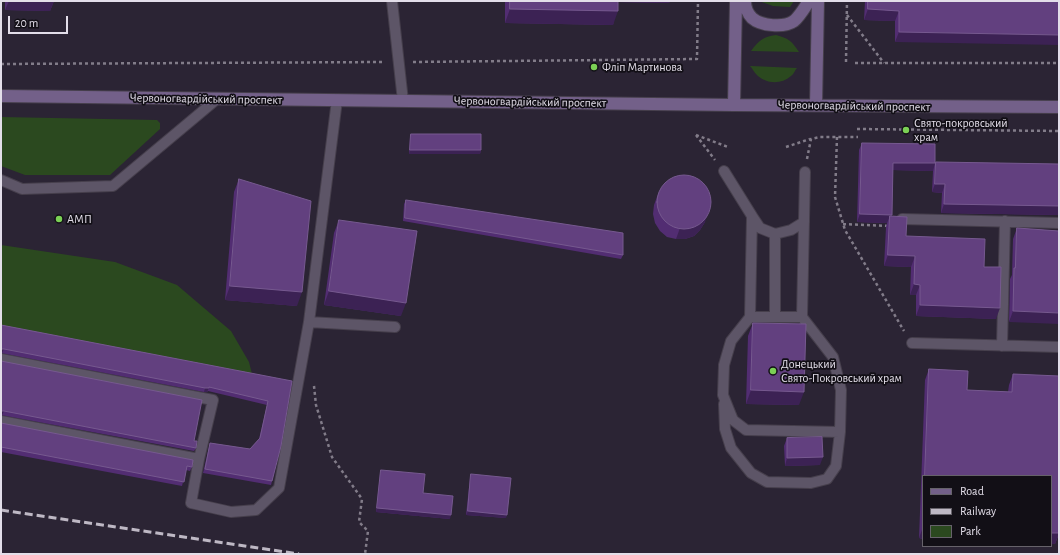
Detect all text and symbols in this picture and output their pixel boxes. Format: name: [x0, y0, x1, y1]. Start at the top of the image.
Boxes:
scale bar: [10, 8, 70, 34]
text: 20 m: [15, 17, 38, 29]
place label: Фліп Мартинова: [602, 60, 682, 74]
marker: Фліп Мартинова: [589, 62, 599, 72]
street label: Червоногвардійський проспект: [130, 90, 282, 108]
street label: Червоногвардійський проспект: [454, 93, 606, 111]
street label: Червоногвардійський проспект: [778, 97, 930, 115]
place label: Свято-покровський храм: [914, 116, 1008, 144]
marker: Свято-покровський храм: [901, 125, 911, 135]
place label: АМП: [67, 212, 92, 226]
marker: АМП: [54, 214, 64, 224]
place label: Донецький Свято-Покровський храм: [781, 357, 902, 385]
marker: Донецький Свято-Покровський храм: [768, 366, 778, 376]
legend: [922, 475, 1052, 547]
text: Road: [960, 485, 984, 497]
text: Railway: [960, 505, 996, 517]
text: Park: [960, 525, 981, 537]

